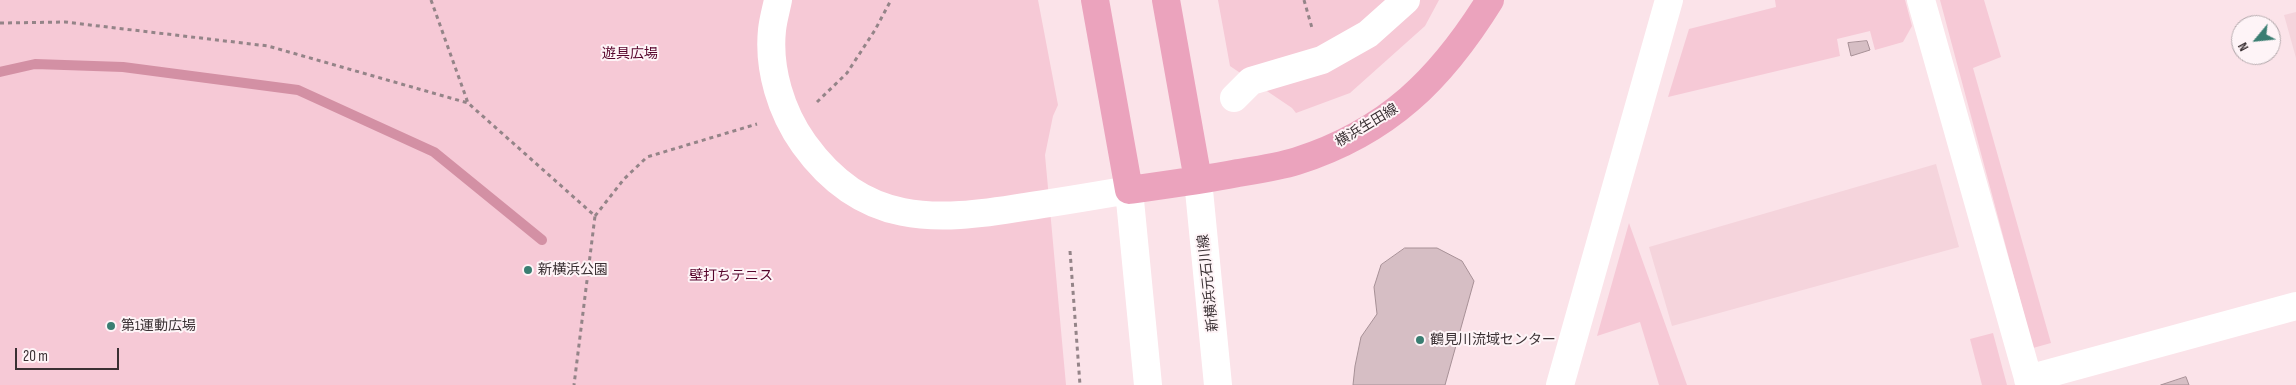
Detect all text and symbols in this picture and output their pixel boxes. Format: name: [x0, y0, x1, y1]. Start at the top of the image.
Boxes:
north arrow: [2231, 15, 2281, 65]
text: N: [2234, 40, 2252, 54]
park label: 遊具広場: [602, 46, 658, 62]
street label: 横浜生田線: [1333, 101, 1401, 151]
street label: 新横浜元石川線: [1196, 233, 1222, 333]
place label: 新横浜公園: [538, 262, 608, 278]
marker: 新横浜公園: [522, 264, 534, 276]
park label: 壁打ちテニス: [689, 268, 773, 284]
place label: 第1運動広場: [121, 318, 196, 334]
marker: 第1運動広場: [105, 320, 117, 332]
place label: 鶴見川流域センター: [1430, 332, 1556, 348]
marker: 鶴見川流域センター: [1414, 334, 1426, 346]
scale bar: [18, 338, 121, 370]
text: 20 m: [23, 347, 48, 366]

